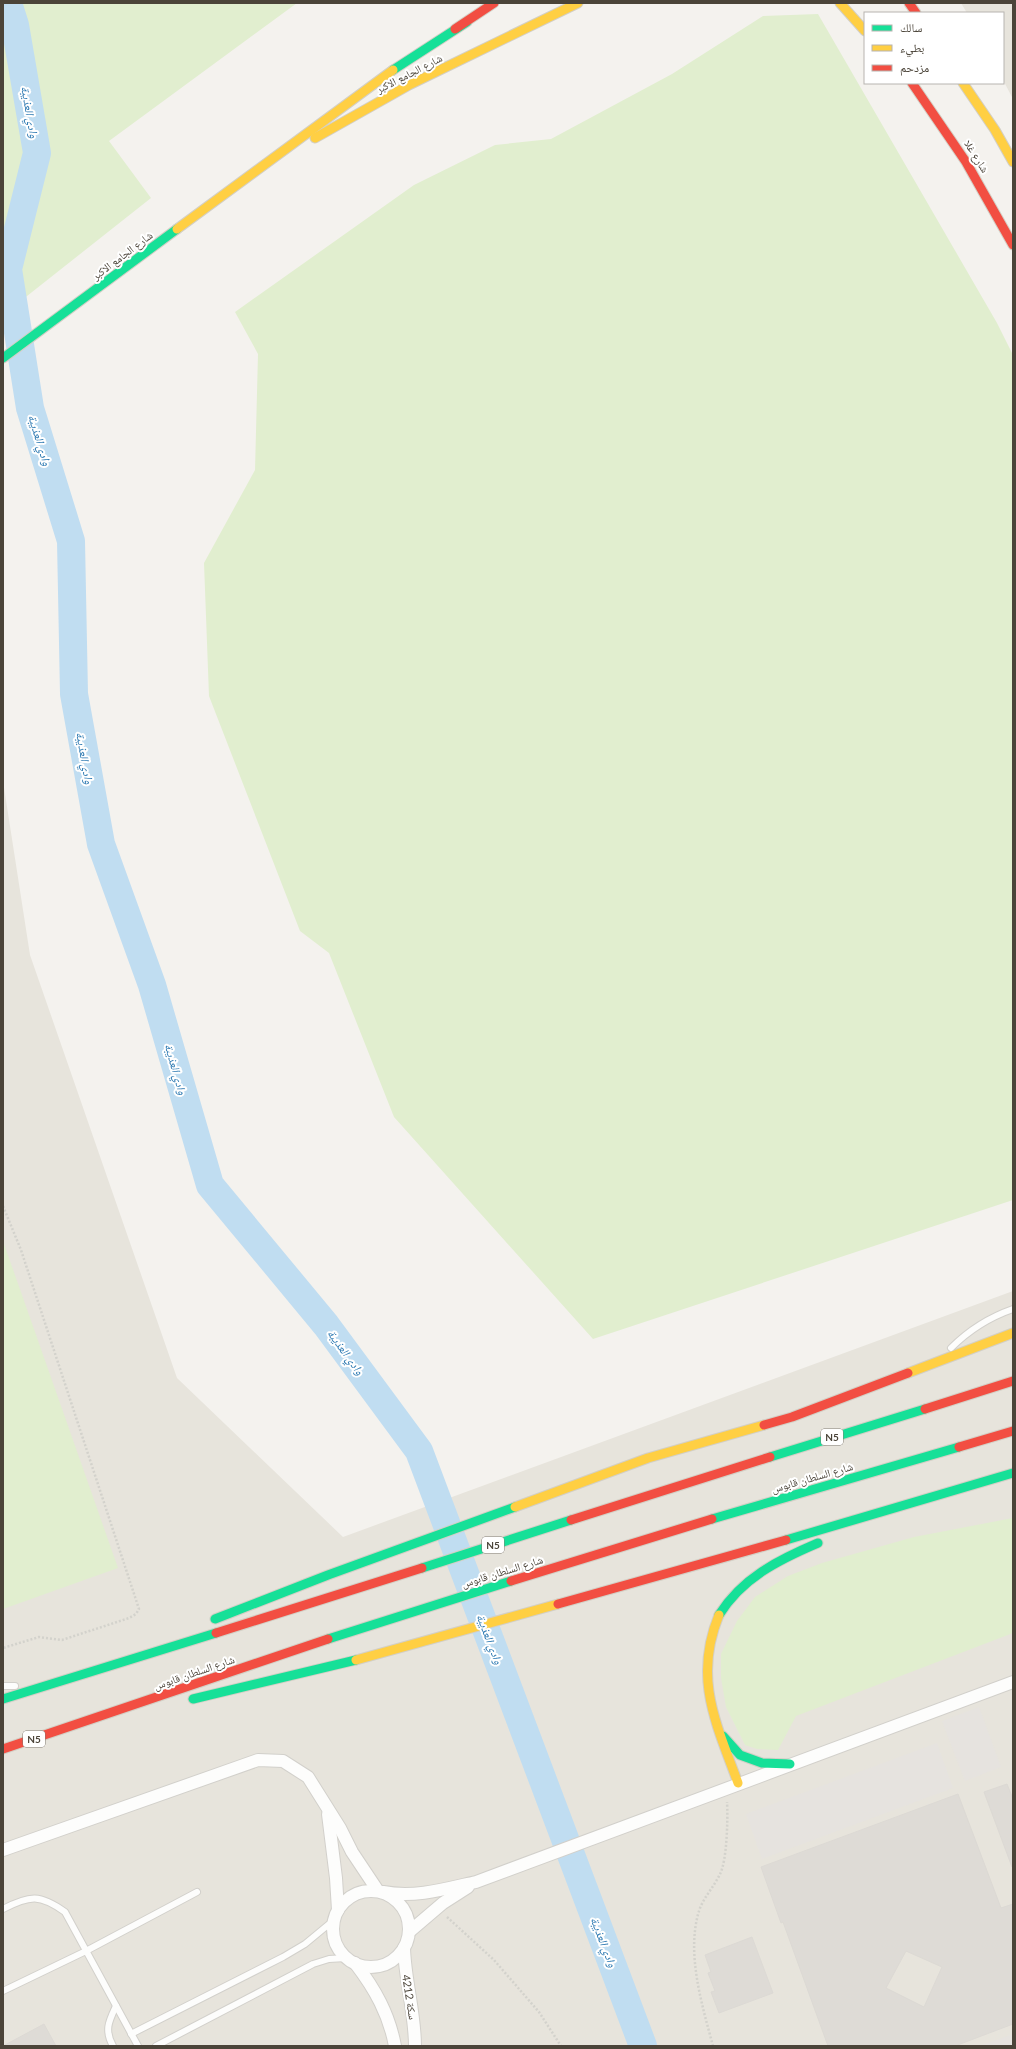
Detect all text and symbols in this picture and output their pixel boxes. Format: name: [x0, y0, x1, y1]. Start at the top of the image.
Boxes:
legend: [864, 12, 1004, 84]
text: سالك: [900, 20, 922, 35]
text: بطيء: [900, 40, 924, 58]
street label: شارع الجامع الاكبر: [373, 51, 445, 97]
text: مزدحم: [900, 60, 929, 76]
water label: وادي العذيبة: [15, 85, 42, 140]
street label: شارع غلا: [961, 137, 992, 175]
street label: شارع الجامع الاكبر: [88, 228, 155, 283]
water label: وادي العذيبة: [22, 413, 55, 469]
water label: وادي العذيبة: [70, 731, 97, 786]
water label: وادي العذيبة: [159, 1042, 191, 1098]
water label: وادي العذيبة: [322, 1326, 368, 1380]
road number: N5: [821, 1429, 843, 1445]
street label: شارع السلطان قابوس: [770, 1459, 855, 1496]
road number: N5: [482, 1537, 504, 1553]
street label: شارع السلطان قابوس: [460, 1552, 545, 1591]
water label: وادي العذيبة: [471, 1612, 507, 1668]
street label: شارع السلطان قابوس: [152, 1652, 236, 1693]
road number: N5: [23, 1731, 45, 1747]
water label: وادي العذيبة: [585, 1915, 621, 1971]
street label: سكة 4212: [400, 1973, 420, 2021]

